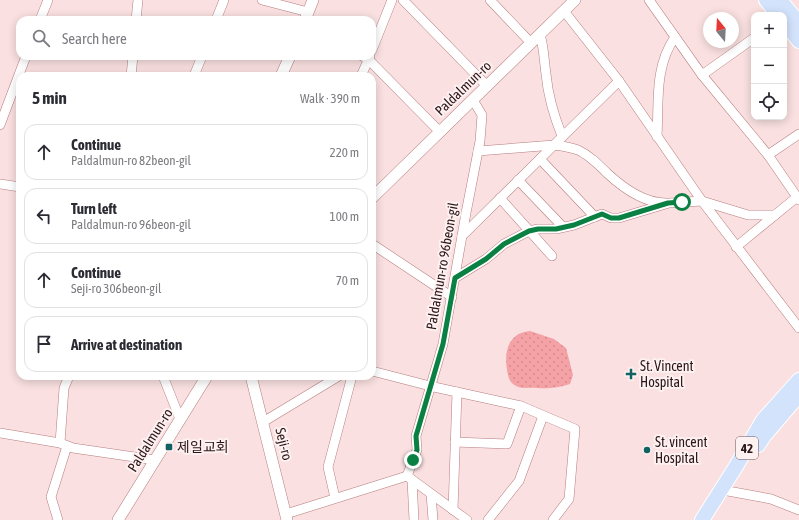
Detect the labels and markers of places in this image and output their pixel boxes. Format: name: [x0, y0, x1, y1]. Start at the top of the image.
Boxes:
place label: St. Vincent Hospital: [640, 358, 694, 390]
marker: St. Vincent Hospital: [625, 368, 637, 380]
place label: St. vincent Hospital: [655, 434, 707, 466]
place label: 제일교회: [177, 439, 229, 455]
marker: 제일교회: [164, 442, 174, 452]
marker: St. vincent Hospital: [642, 445, 652, 455]

